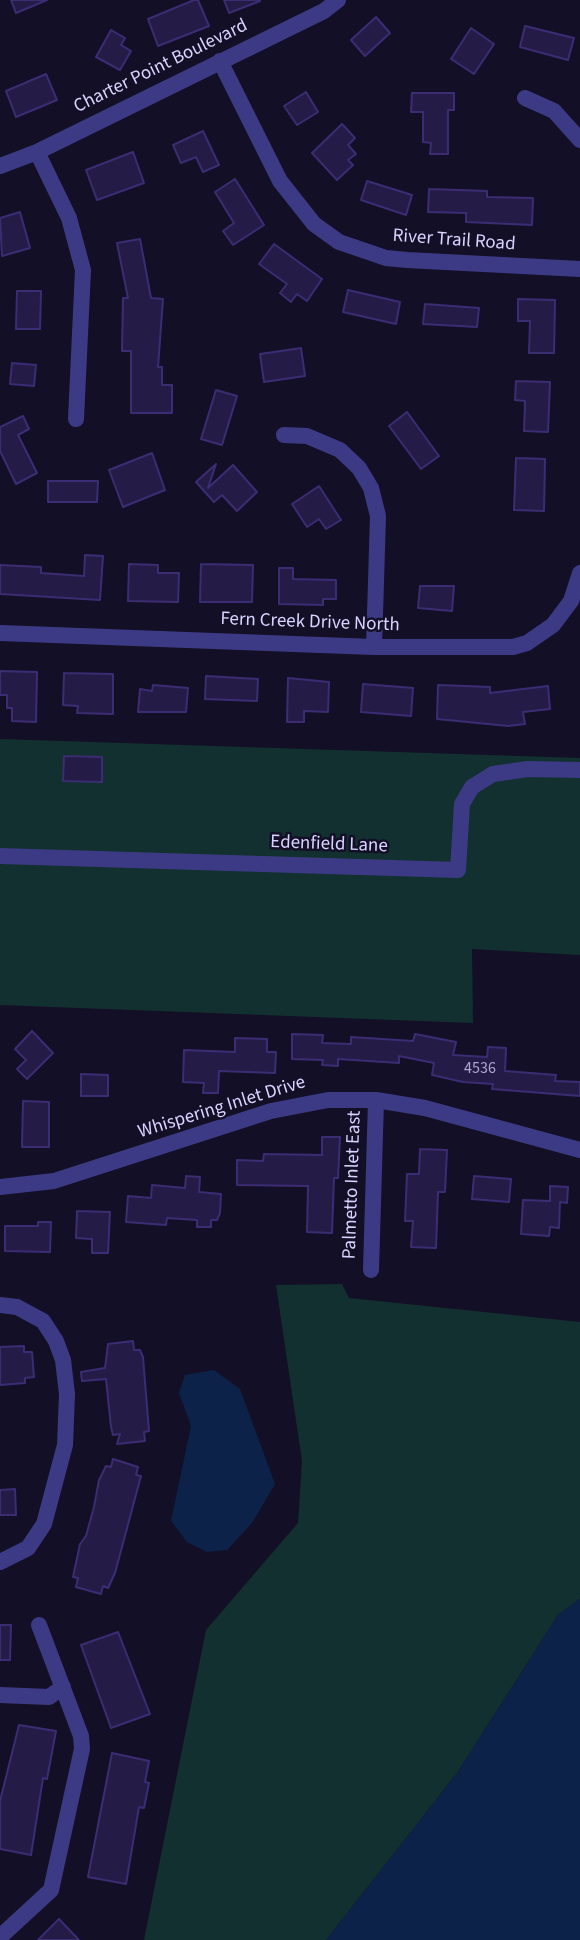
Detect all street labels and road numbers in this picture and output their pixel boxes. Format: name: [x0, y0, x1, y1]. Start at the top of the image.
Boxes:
street label: Charter Point Boulevard: [70, 15, 252, 119]
street label: River Trail Road: [392, 225, 516, 257]
street label: Fern Creek Drive North: [220, 608, 400, 638]
street label: Edenfield Lane: [270, 832, 388, 858]
street label: Whispering Inlet Drive: [136, 1072, 308, 1144]
street label: Palmetto Inlet East: [339, 1110, 367, 1260]

